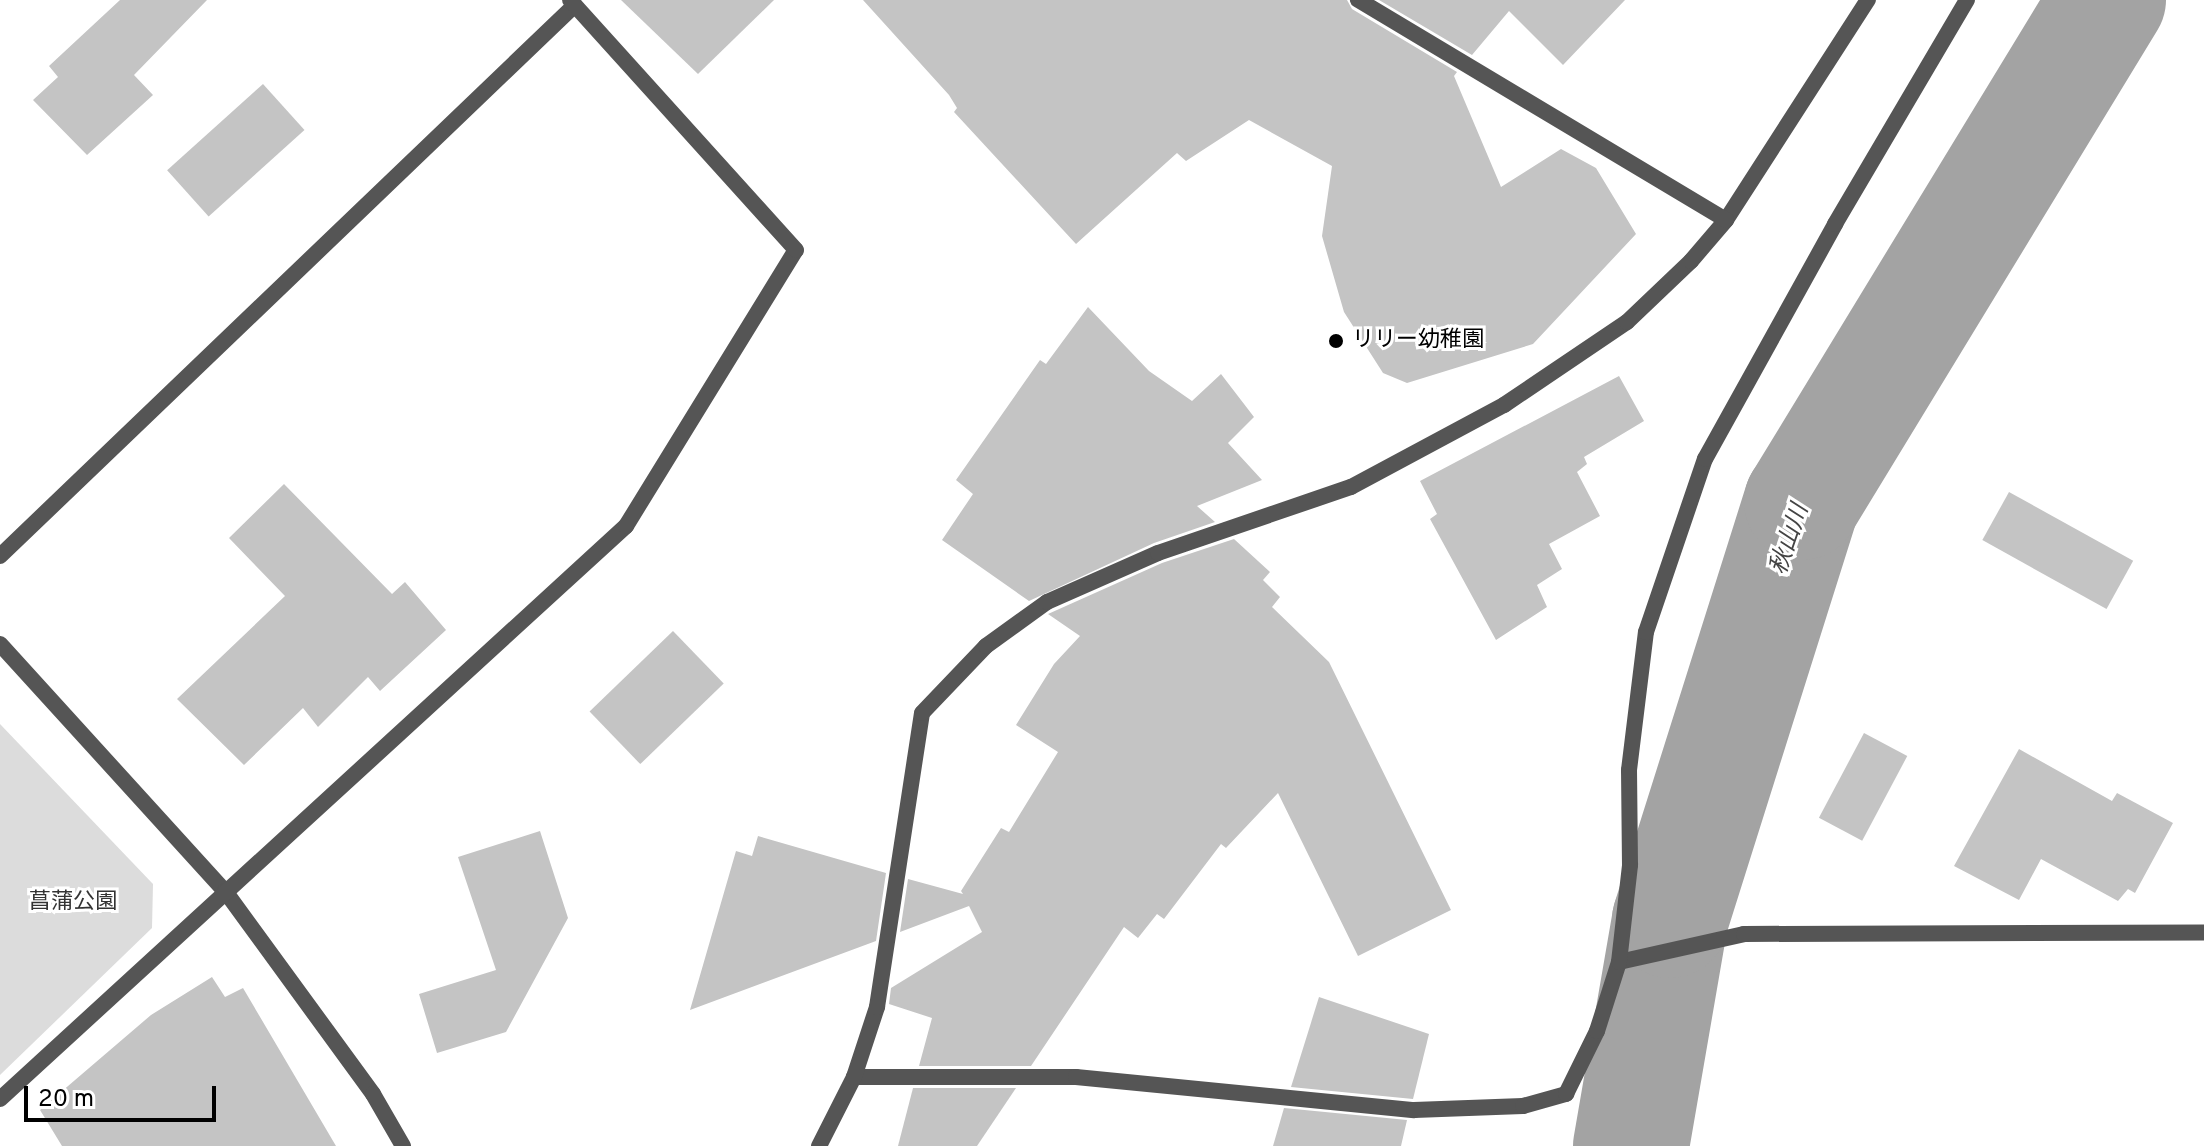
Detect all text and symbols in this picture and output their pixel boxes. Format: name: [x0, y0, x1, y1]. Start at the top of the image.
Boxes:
place label: リリー幼稚園: [1352, 328, 1484, 354]
marker: リリー幼稚園: [1327, 332, 1345, 350]
water label: 秋山川: [1766, 501, 1816, 579]
park label: 菖蒲公園: [29, 890, 117, 916]
scale bar: [28, 1070, 220, 1120]
text: 20 m: [38, 1085, 94, 1115]

